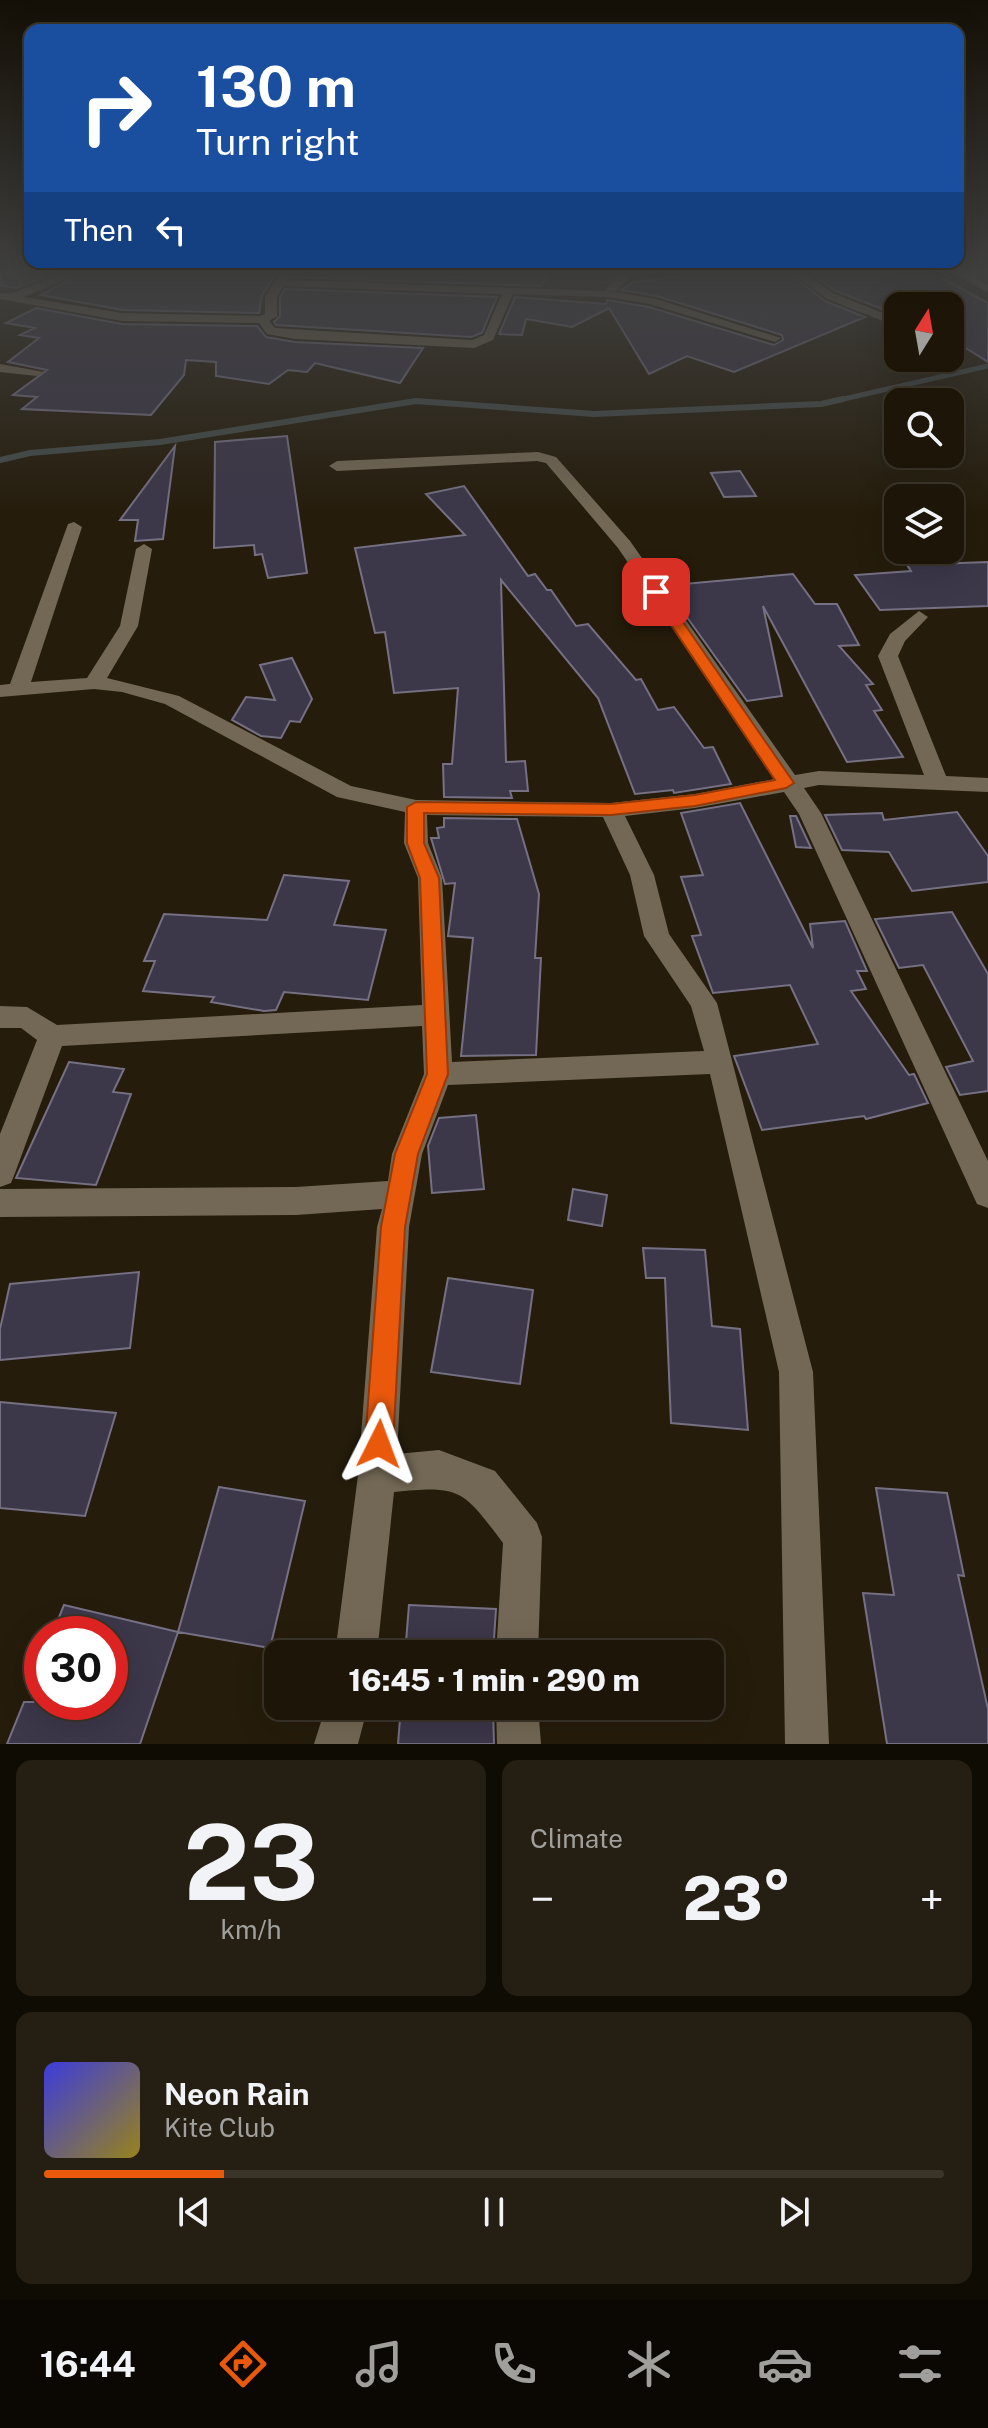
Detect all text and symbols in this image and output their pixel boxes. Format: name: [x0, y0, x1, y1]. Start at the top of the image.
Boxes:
text: 130 m: [196, 54, 356, 120]
icon: right: [64, 56, 168, 160]
text: Turn right: [196, 121, 359, 163]
icon: left: [149, 208, 193, 252]
text: Then: [64, 212, 133, 248]
north arrow: [884, 292, 964, 372]
map controls: [884, 292, 964, 564]
button: search: [884, 388, 964, 468]
button: layers: [884, 484, 964, 564]
pin: [622, 558, 690, 626]
icon: arrive: [634, 570, 678, 614]
position arrow: [337, 1402, 421, 1486]
speed limit sign: 30: [24, 1616, 128, 1720]
text: 16:45 · 1 min · 290 m: [348, 1662, 640, 1698]
text: 23: [183, 1801, 319, 1923]
text: Climate: [530, 1823, 623, 1854]
text: 23°: [683, 1863, 791, 1934]
text: −: [530, 1873, 554, 1925]
text: +: [920, 1873, 944, 1925]
text: km/h: [220, 1914, 282, 1945]
text: Neon Rain: [164, 2076, 310, 2112]
text: Kite Club: [164, 2112, 275, 2143]
icon: previous: [172, 2190, 216, 2234]
icon: pause: [472, 2190, 516, 2234]
icon: next: [772, 2190, 816, 2234]
icon: directions: [215, 2336, 271, 2392]
icon: music: [351, 2336, 407, 2392]
icon: phone: [486, 2336, 542, 2392]
icon: climate: [621, 2336, 677, 2392]
icon: car: [757, 2336, 813, 2392]
icon: filters: [892, 2336, 948, 2392]
text: 16:44: [40, 2343, 136, 2385]

